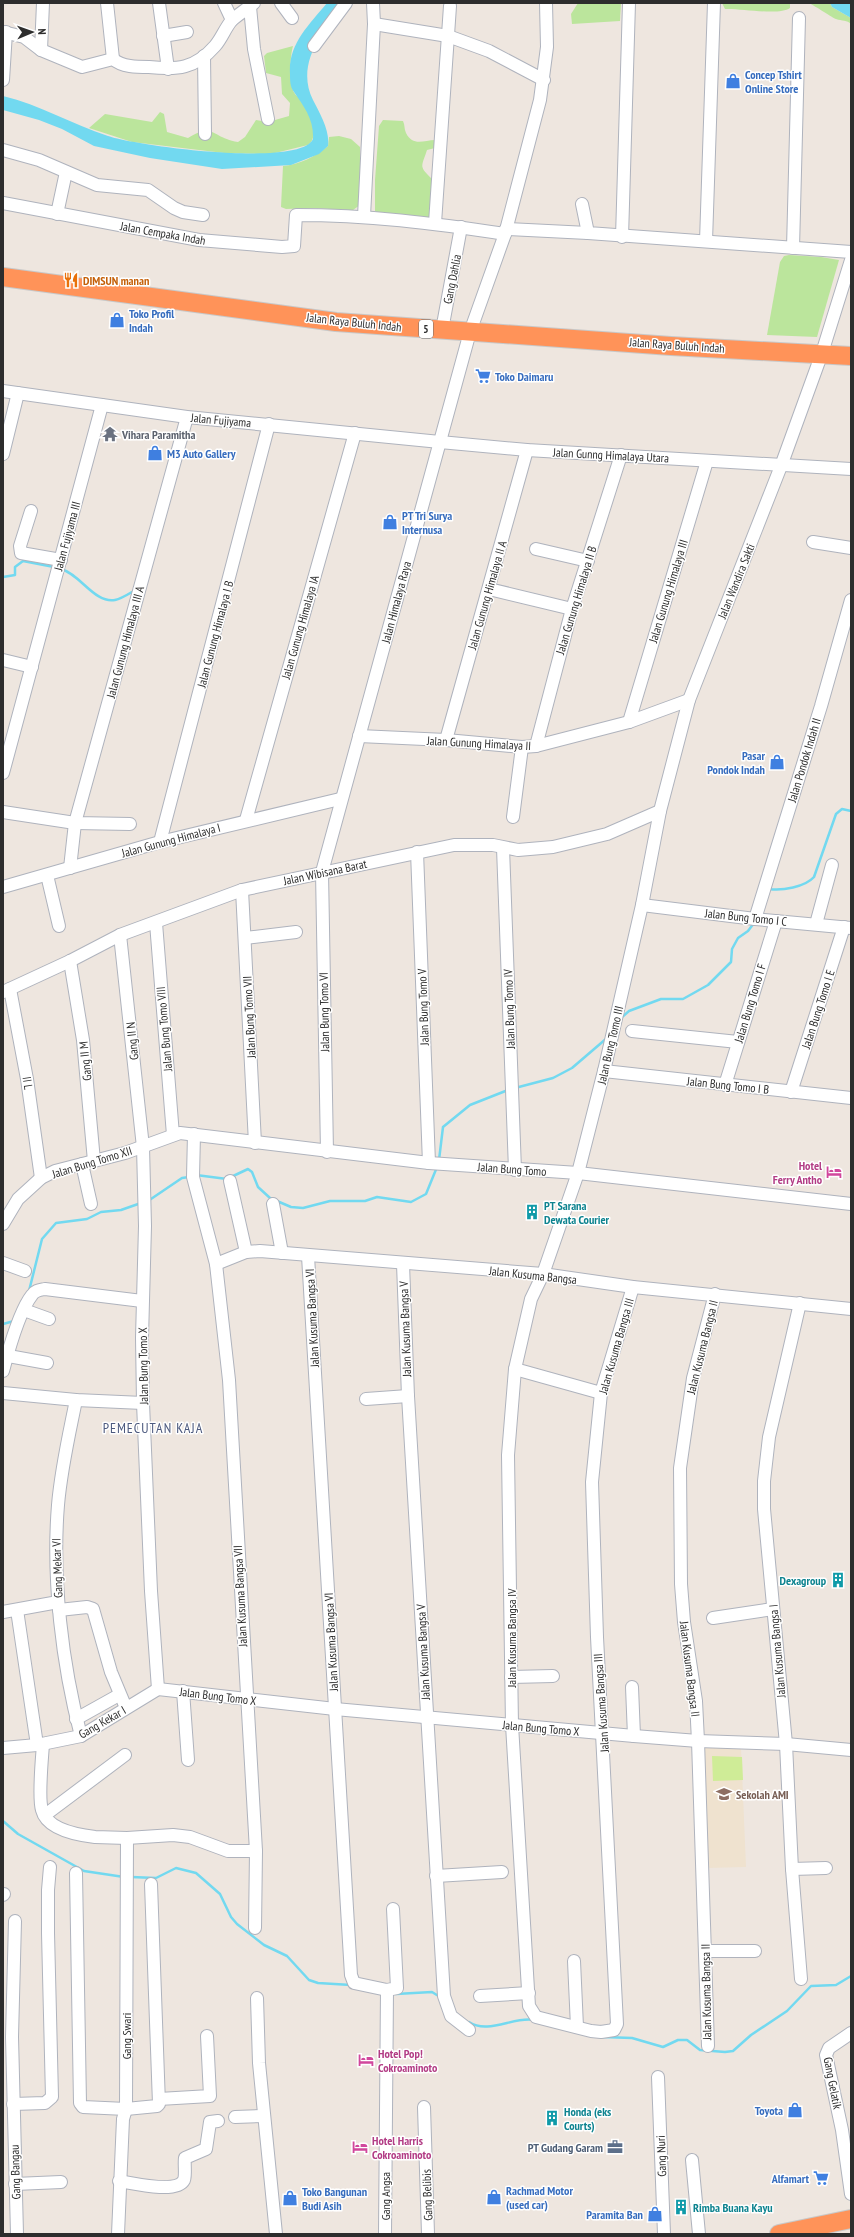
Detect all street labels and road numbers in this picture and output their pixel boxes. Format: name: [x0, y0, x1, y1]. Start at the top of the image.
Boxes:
street label: Jalan Cempaka Indah: [118, 218, 207, 248]
street label: Gang Dahlia: [440, 253, 464, 305]
street label: Jalan Raya Buluh Indah: [305, 309, 402, 334]
road number: 5: [419, 320, 433, 338]
street label: Jalan Raya Buluh Indah: [628, 334, 725, 356]
street label: Jalan Fujiyama: [189, 410, 252, 430]
street label: Jalan Gunng Himalaya Utara: [552, 444, 670, 466]
street label: Jalan Fujiyama III: [50, 500, 83, 573]
street label: Jalan Gunung Himalaya III: [645, 538, 691, 645]
street label: Jalan Gunung Himalaya II A: [464, 539, 510, 652]
street label: Jalan Wandira Sakti: [714, 541, 758, 622]
street label: Jalan Gunung Himalaya II B: [552, 544, 600, 657]
street label: Jalan Himalaya Raya: [378, 559, 414, 646]
street label: Jalan Gunung Himalaya IA: [278, 573, 322, 682]
street label: Jalan Gunung Himalaya I B: [193, 579, 237, 690]
street label: Jalan Gunung Himalaya III A: [103, 584, 147, 700]
street label: Jalan Pondok Indah II: [784, 716, 824, 805]
street label: Jalan Gunung Himalaya II: [425, 733, 532, 753]
street label: Jalan Gunung Himalaya I: [119, 820, 222, 861]
street label: Jalan Wibisana Barat: [281, 856, 369, 888]
street label: Jalan Bung Tomo I C: [703, 905, 788, 929]
street label: Jalan Bung Tomo I F: [731, 962, 769, 1045]
street label: Jalan Bung Tomo V: [414, 968, 432, 1047]
street label: Jalan Bung Tomo IV: [500, 968, 518, 1050]
street label: Jalan Bung Tomo I E: [798, 968, 838, 1051]
street label: Jalan Bung Tomo VI: [316, 972, 332, 1053]
street label: Jalan Bung Tomo VII: [239, 975, 259, 1060]
street label: Jalan Bung Tomo VIII: [153, 986, 175, 1073]
street label: Jalan Bung Tomo III: [593, 1004, 626, 1087]
street label: Gang II N: [123, 1021, 141, 1061]
street label: Gang II M: [75, 1041, 95, 1081]
street label: Jalan Bung Tomo I B: [685, 1073, 770, 1097]
street label: II L: [20, 1075, 36, 1091]
street label: Jalan Bung Tomo XII: [49, 1143, 134, 1182]
street label: Jalan Bung Tomo: [476, 1159, 547, 1179]
street label: Jalan Kusuma Bangsa: [487, 1263, 578, 1287]
street label: Jalan Kusuma Bangsa VI: [302, 1268, 322, 1369]
street label: Jalan Kusuma Bangsa V: [396, 1280, 414, 1378]
street label: Jalan Kusuma Bangsa III: [595, 1296, 637, 1397]
street label: Jalan Kusuma Bangsa II: [683, 1298, 721, 1397]
street label: Jalan Bung Tomo X: [135, 1327, 151, 1406]
street label: Gang Mekar VI: [48, 1538, 66, 1598]
street label: Jalan Kusuma Bangsa VII: [230, 1545, 250, 1648]
street label: Jalan Kusuma Bangsa IV: [504, 1588, 519, 1689]
street label: Jalan Kusuma Bangsa VI: [321, 1592, 341, 1693]
street label: Jalan Kusuma Bangsa V: [413, 1603, 433, 1701]
street label: Jalan Kusuma Bangsa I: [765, 1604, 789, 1699]
street label: Jalan Kusuma Bangsa II: [677, 1619, 703, 1718]
street label: Jalan Kusuma Bangsa III: [590, 1653, 612, 1754]
street label: Jalan Bung Tomo X: [178, 1684, 257, 1708]
street label: Gang Kekar I: [76, 1702, 128, 1742]
street label: Jalan Bung Tomo X: [501, 1717, 580, 1739]
street label: Jalan Kusuma Bangsa II: [698, 1944, 714, 2041]
street label: Gang Swari: [119, 2013, 134, 2059]
street label: Gang Gelatik: [821, 2056, 845, 2111]
street label: Gang Nuri: [653, 2135, 669, 2177]
street label: Gang Bangau: [7, 2144, 23, 2200]
street label: Gang Belibis: [419, 2169, 435, 2221]
street label: Gang Angsa: [378, 2172, 393, 2220]

